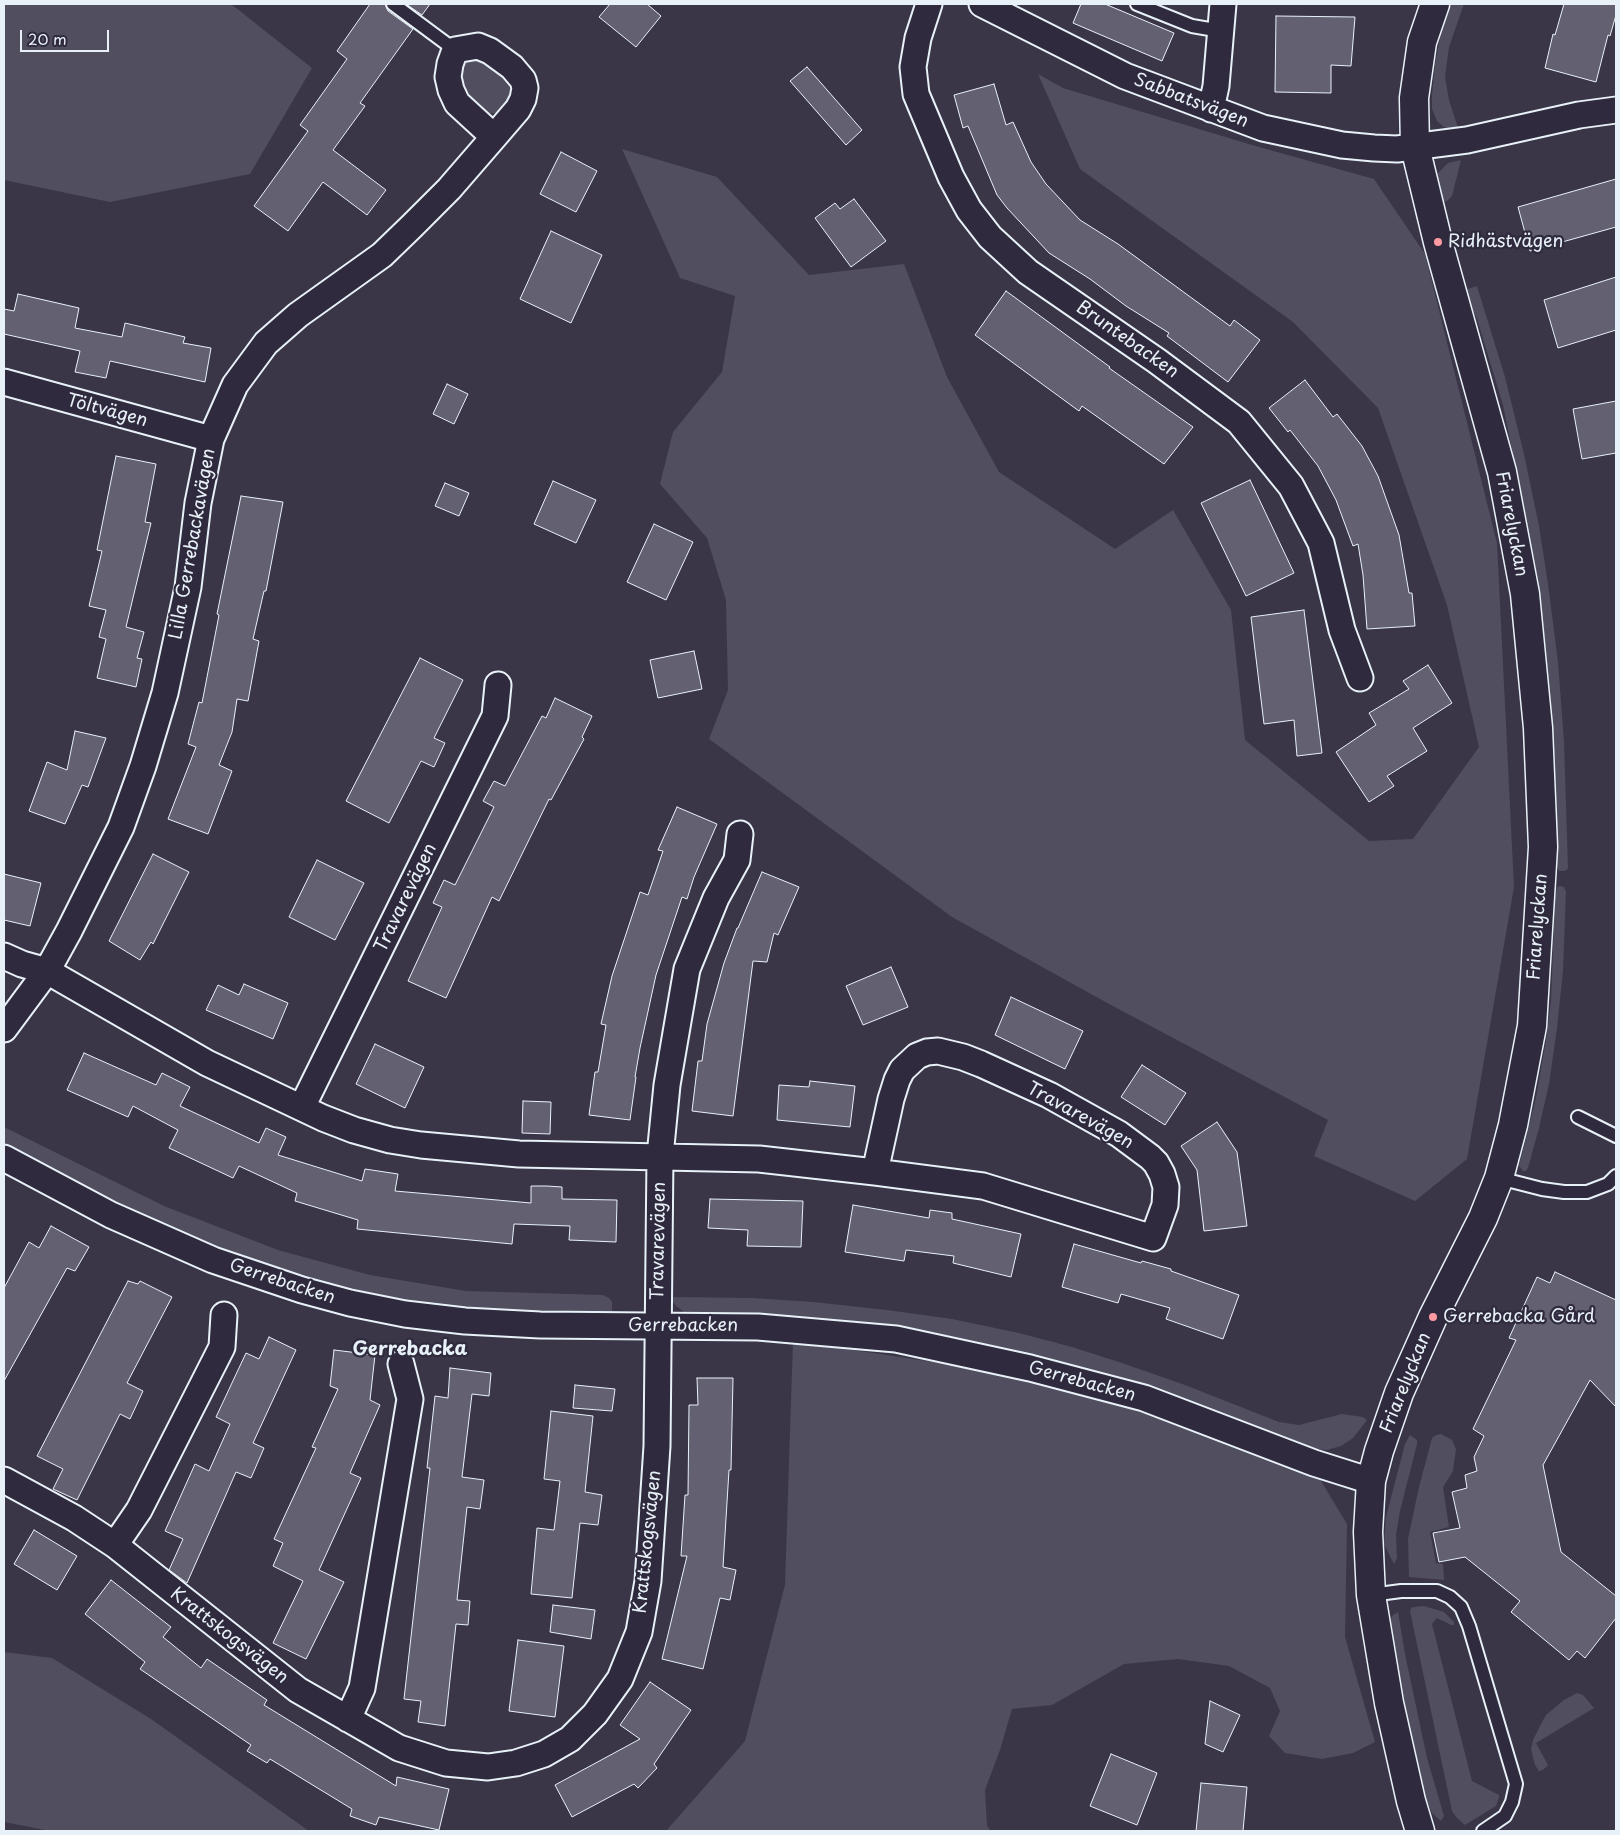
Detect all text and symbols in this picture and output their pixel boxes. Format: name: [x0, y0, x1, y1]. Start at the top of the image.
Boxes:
scale bar: [22, 20, 111, 52]
text: 20 m: [28, 27, 67, 50]
street label: Sabbatsvägen: [1131, 69, 1251, 133]
place label: Ridhästvägen: [1448, 231, 1563, 253]
marker: Ridhästvägen: [1432, 236, 1444, 248]
street label: Bruntebacken: [1072, 297, 1182, 383]
street label: Töltvägen: [64, 390, 150, 432]
street label: Lilla Gerrebackavägen: [166, 447, 220, 641]
street label: Friarelyckan: [1490, 470, 1532, 578]
street label: Travarevägen: [370, 840, 442, 956]
street label: Friarelyckan: [1524, 873, 1552, 981]
street label: Travarevägen: [1023, 1078, 1137, 1154]
street label: Travarevägen: [647, 1182, 671, 1300]
street label: Gerrebacken: [226, 1255, 338, 1309]
place label: Gerrebacka Gård: [1443, 1306, 1595, 1328]
marker: Gerrebacka Gård: [1427, 1311, 1439, 1323]
street label: Gerrebacken: [628, 1315, 738, 1337]
street label: Friarelyckan: [1376, 1329, 1436, 1437]
district label: Gerrebacka: [353, 1339, 467, 1361]
street label: Gerrebacken: [1026, 1357, 1138, 1407]
street label: Krattskogsvägen: [630, 1469, 666, 1615]
street label: Krattskogsvägen: [166, 1583, 292, 1689]

